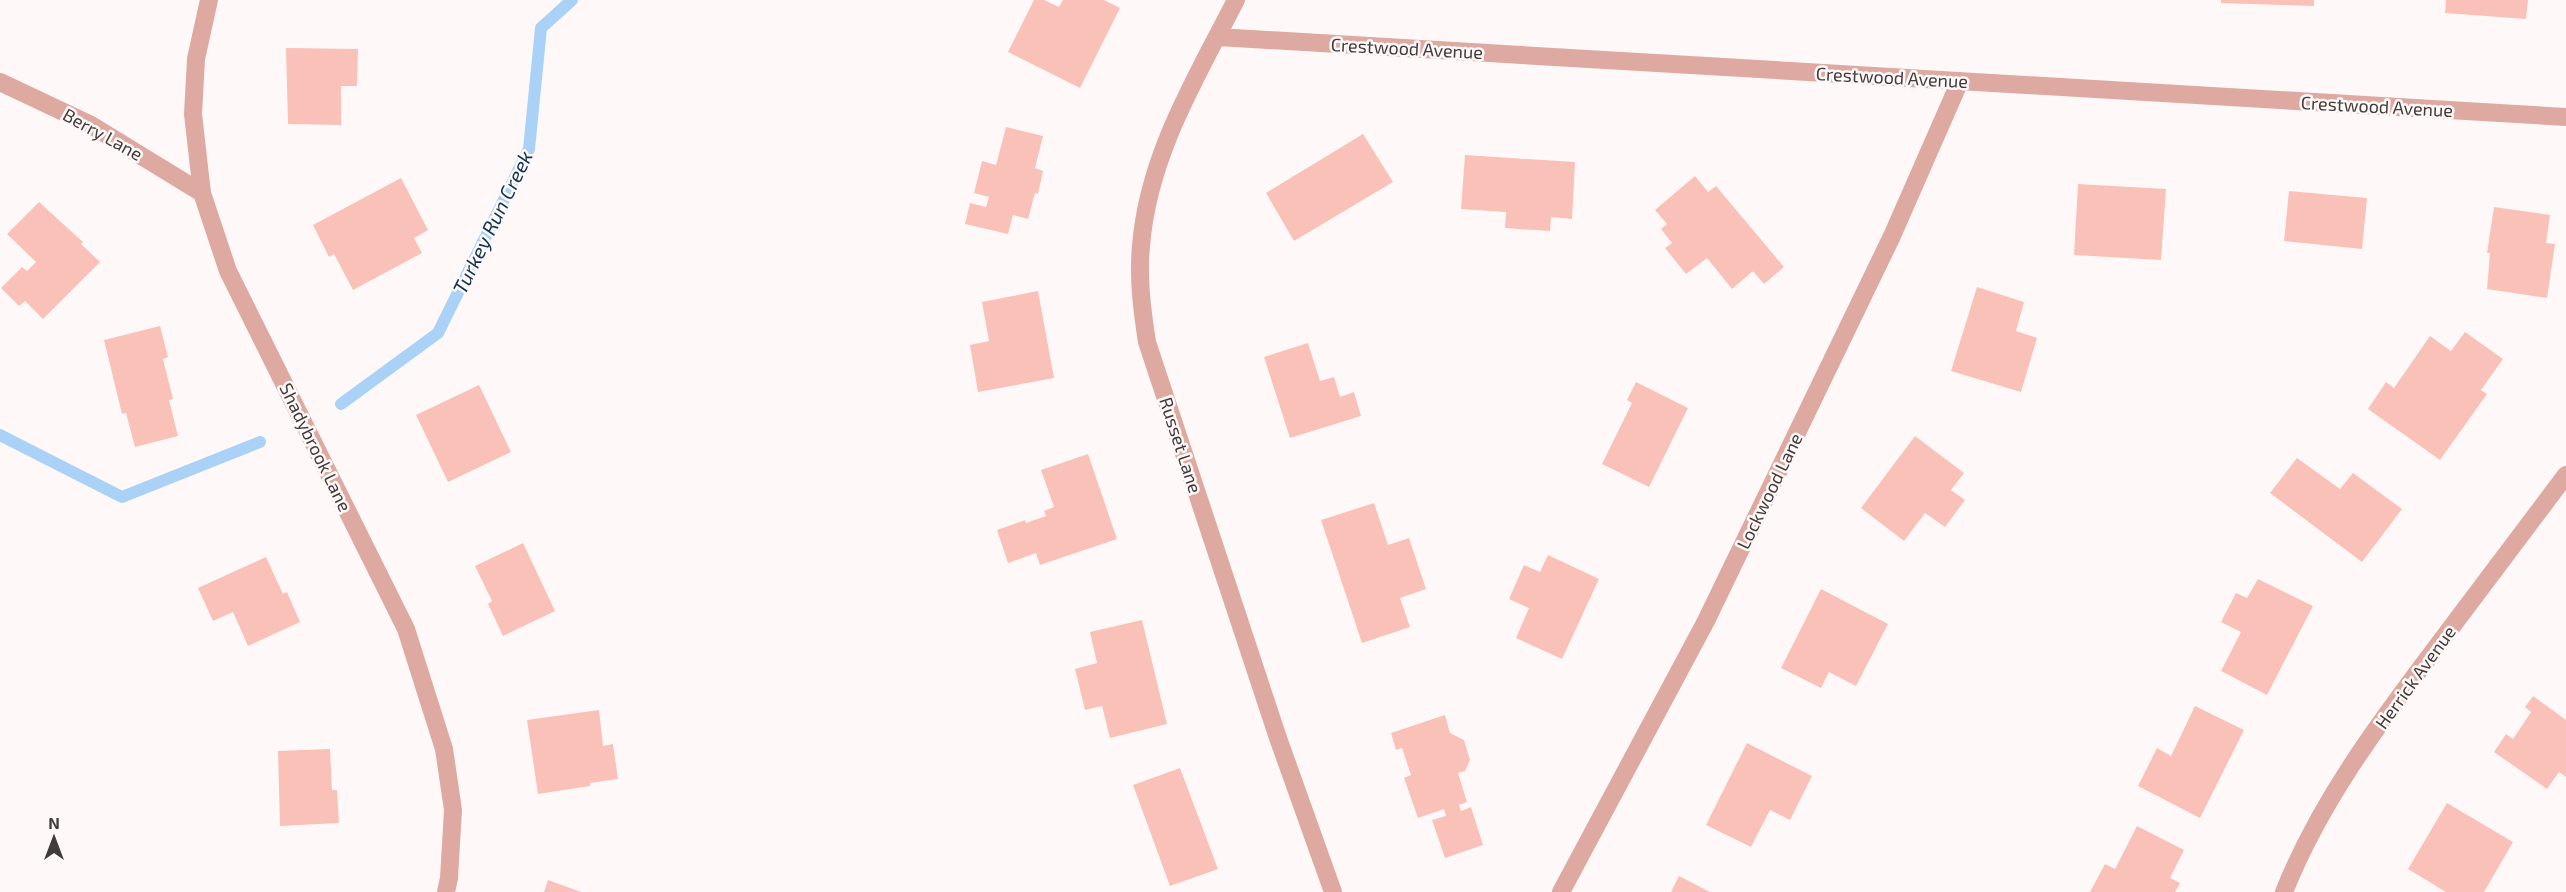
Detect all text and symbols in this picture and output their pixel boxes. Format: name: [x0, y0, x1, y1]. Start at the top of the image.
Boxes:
street label: Crestwood Avenue: [1330, 33, 1484, 63]
street label: Crestwood Avenue: [1815, 62, 1969, 92]
street label: Crestwood Avenue: [2300, 91, 2454, 121]
street label: Berry Lane: [59, 103, 147, 165]
water label: Turkey Run Creek: [447, 147, 538, 298]
street label: Shadybrook Lane: [275, 379, 357, 515]
street label: Russet Lane: [1155, 394, 1207, 496]
street label: Lockwood Lane: [1731, 429, 1807, 553]
street label: Herrick Avenue: [2370, 621, 2460, 733]
north arrow: [24, 808, 84, 868]
text: N: [48, 813, 60, 832]

